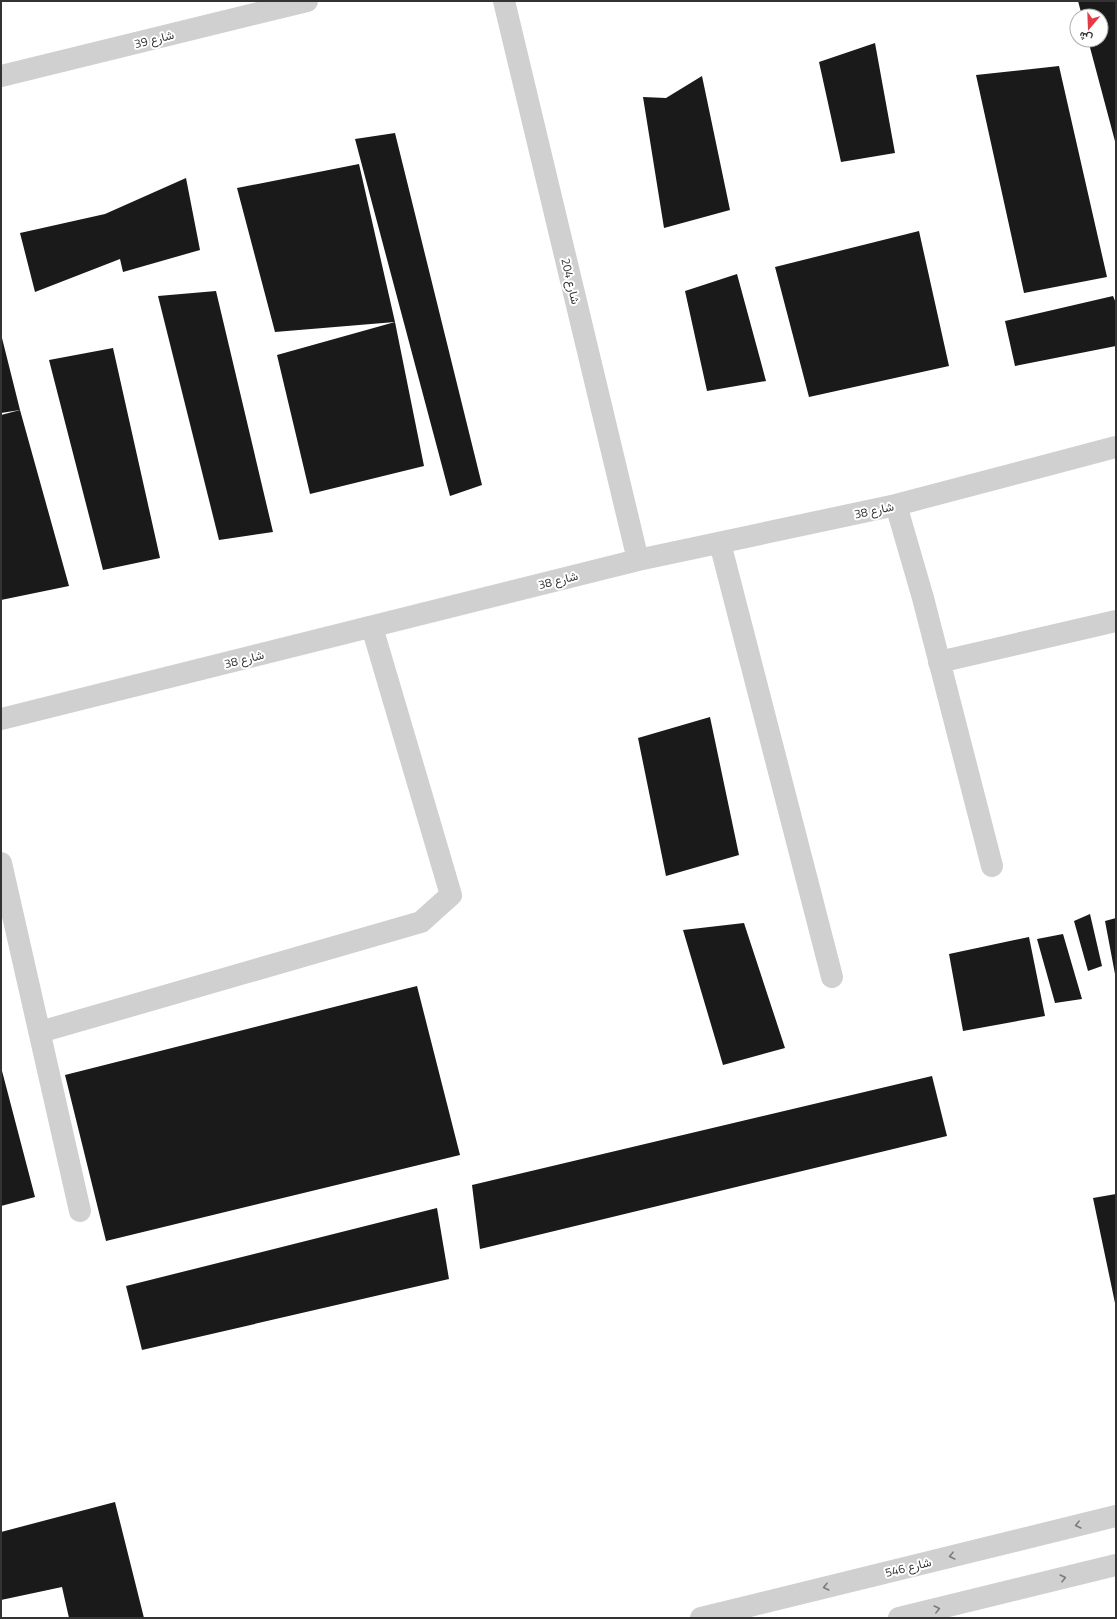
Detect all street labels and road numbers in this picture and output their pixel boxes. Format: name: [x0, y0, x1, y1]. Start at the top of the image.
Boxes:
street label: شارع 39: [132, 25, 176, 53]
street label: شارع 204: [556, 256, 586, 306]
street label: شارع 38: [852, 497, 896, 523]
street label: شارع 38: [536, 566, 580, 594]
street label: شارع 38: [222, 645, 266, 673]
street label: شارع 546: [883, 1552, 933, 1582]

